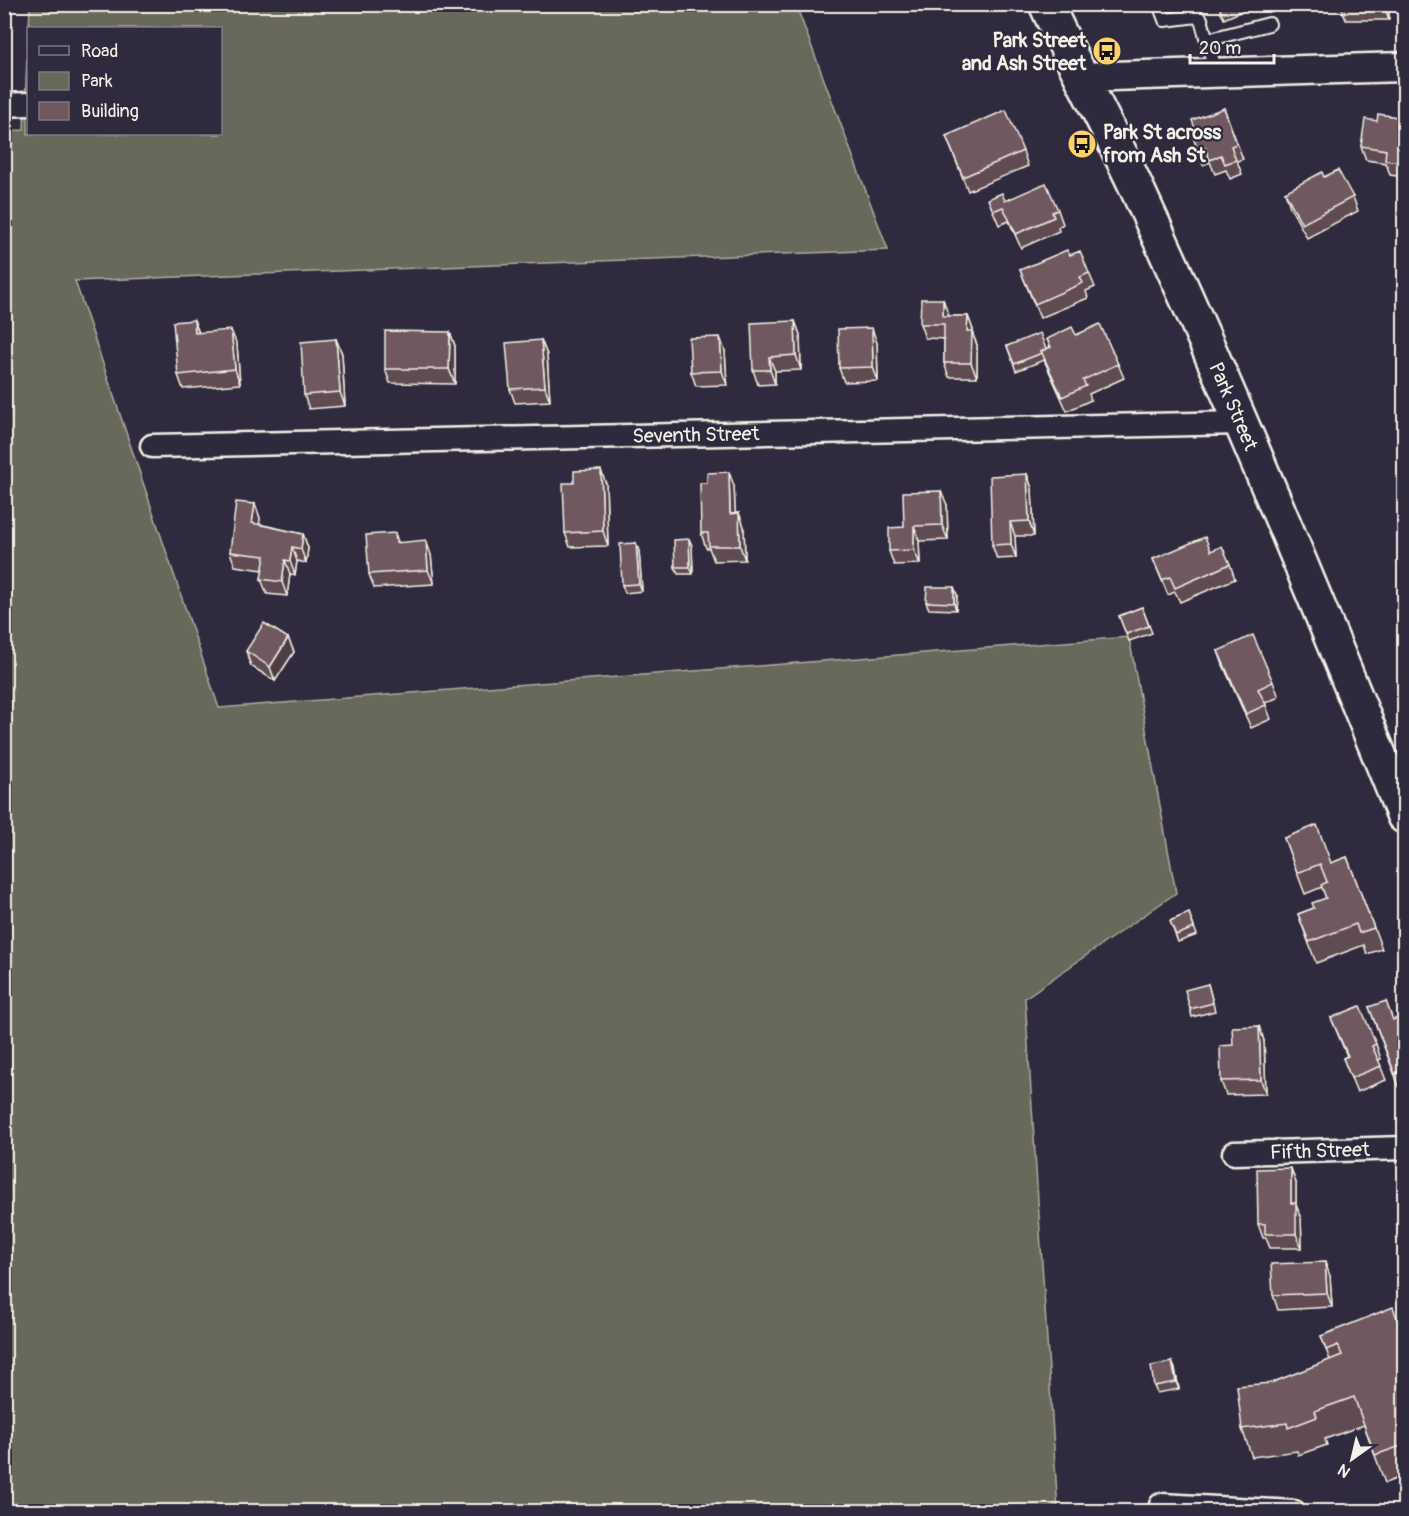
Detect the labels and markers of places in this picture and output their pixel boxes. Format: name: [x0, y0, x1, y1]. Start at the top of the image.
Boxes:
place label: Park Street and Ash Street: [962, 28, 1087, 76]
bus stop icon: Park Street and Ash Street: [1091, 35, 1123, 67]
place label: Park St across from Ash St: [1103, 120, 1221, 168]
bus stop icon: Park St across from Ash St: [1066, 128, 1098, 160]

